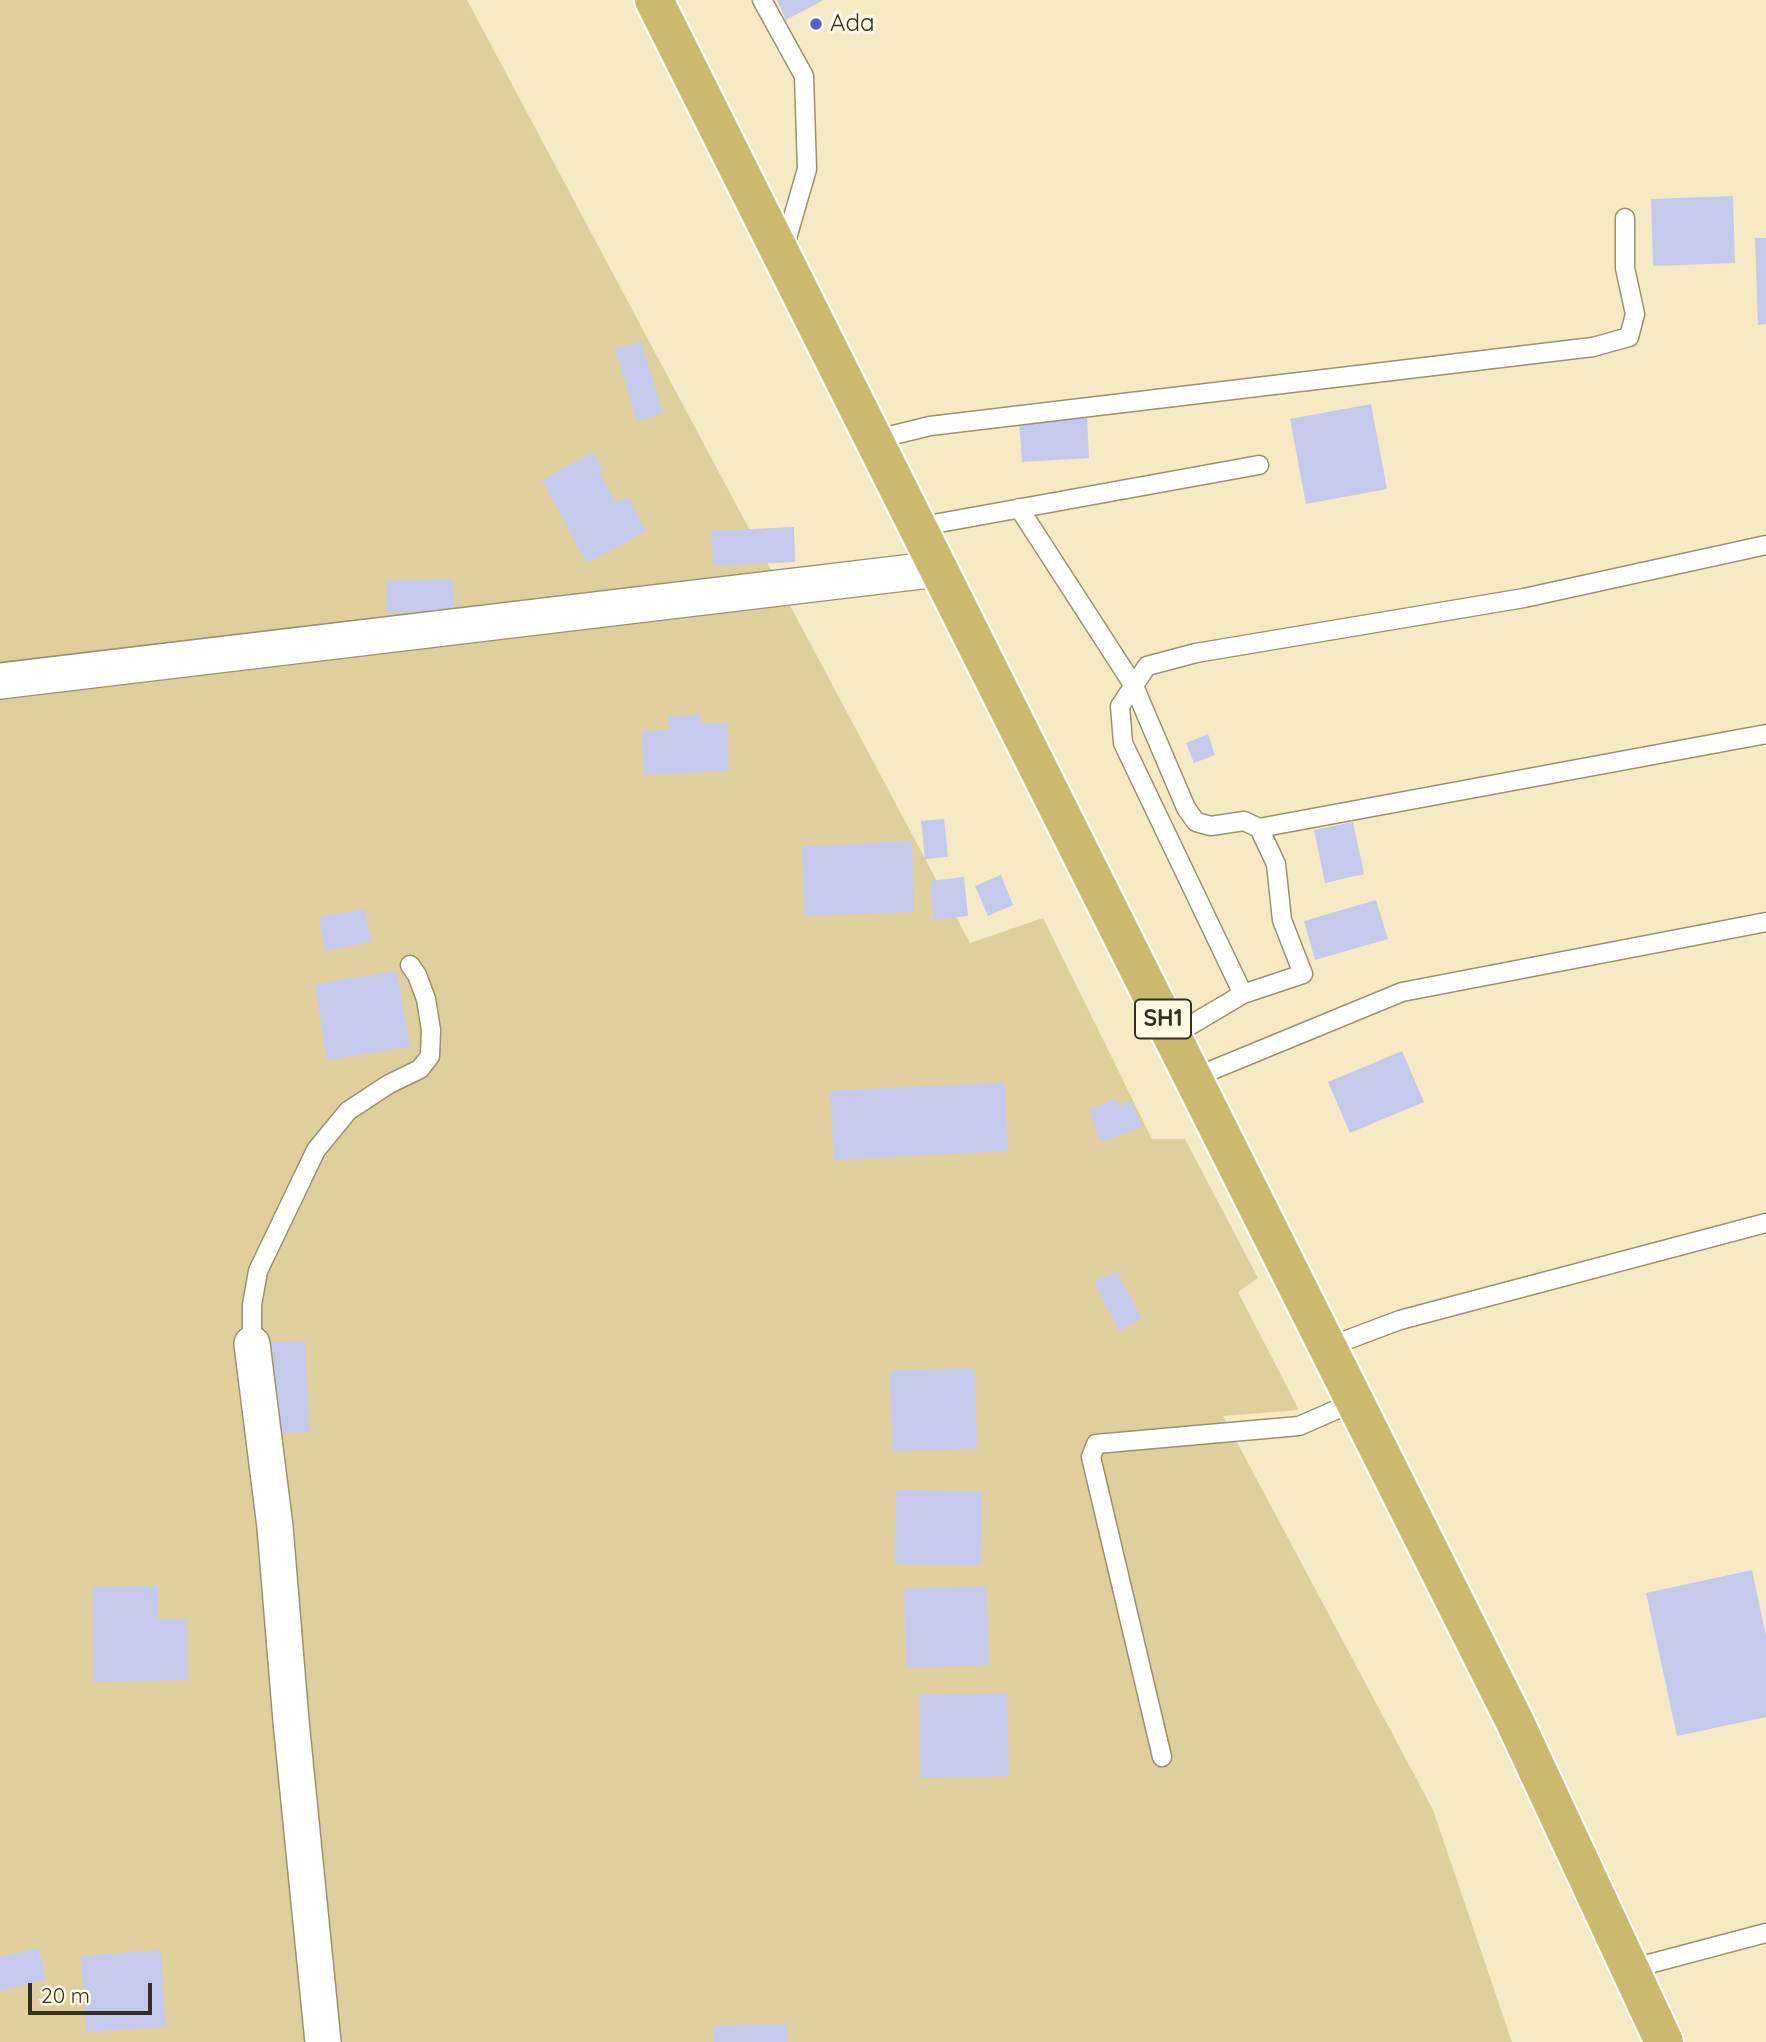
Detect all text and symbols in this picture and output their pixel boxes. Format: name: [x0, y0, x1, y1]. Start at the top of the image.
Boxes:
place label: Ada: [830, 10, 875, 38]
marker: Ada: [808, 16, 824, 32]
road number: SH1: [1135, 1000, 1191, 1038]
scale bar: [32, 1968, 156, 2012]
text: 20 m: [41, 1982, 90, 2008]

